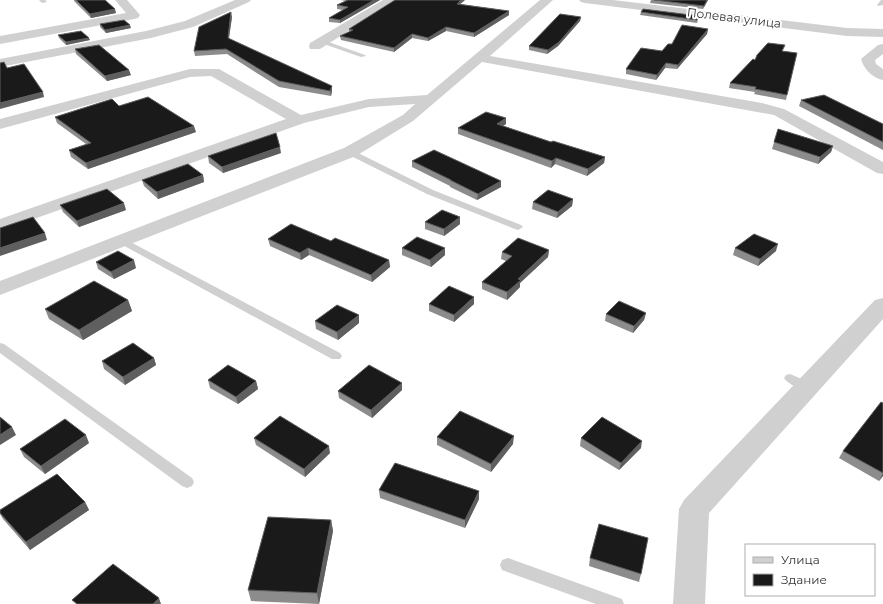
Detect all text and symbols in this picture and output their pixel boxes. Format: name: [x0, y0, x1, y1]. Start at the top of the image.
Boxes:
street label: Полевая улица: [686, 4, 782, 31]
legend: [745, 544, 875, 596]
text: Улица: [781, 552, 820, 567]
text: Здание: [781, 572, 827, 587]

